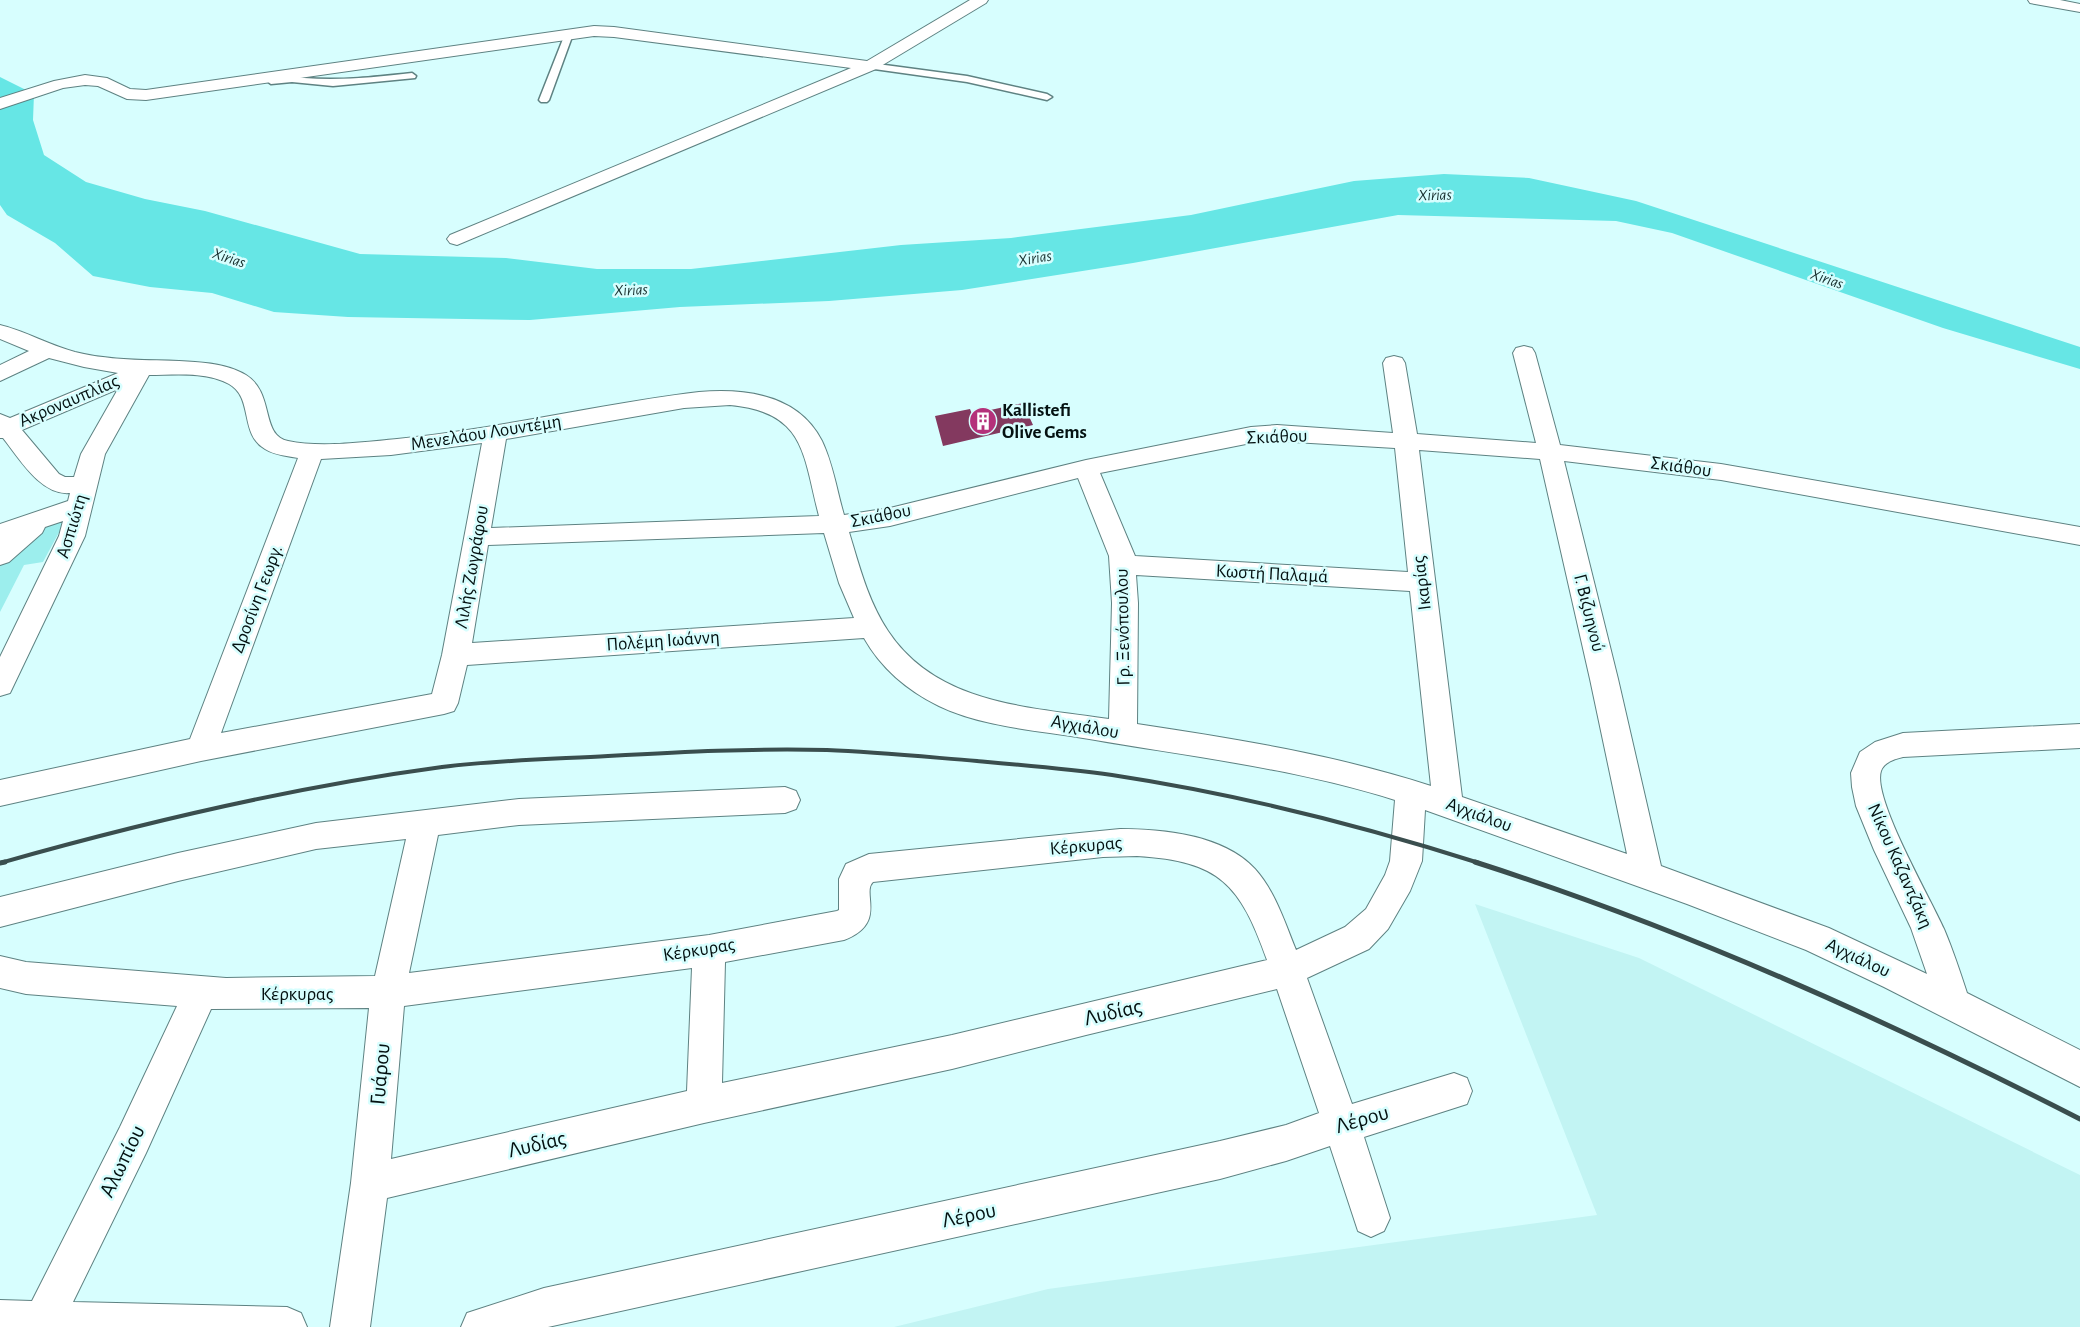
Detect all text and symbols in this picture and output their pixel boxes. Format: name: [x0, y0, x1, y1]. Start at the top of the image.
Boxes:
water label: Xirias: [1417, 187, 1452, 203]
water label: Xirias: [210, 245, 247, 271]
water label: Xirias: [1016, 247, 1053, 269]
water label: Xirias: [1808, 266, 1845, 292]
water label: Xirias: [613, 281, 648, 299]
street label: Ακροναυπλίας: [16, 371, 122, 431]
place label: Kallistefi Olive Gems: [1002, 401, 1087, 442]
building icon: Kallistefi Olive Gems: [968, 406, 998, 436]
street label: Μενελάου Λουντέμη: [409, 412, 563, 454]
street label: Σκιάθου: [1246, 426, 1308, 448]
street label: Σκιάθου: [1649, 453, 1713, 481]
street label: Ασπιώτη: [53, 492, 91, 560]
street label: Σκιάθου: [849, 501, 913, 531]
street label: Λιλής Ζωγράφου: [452, 504, 492, 630]
street label: Δροσίνη Γεωργ.: [228, 542, 286, 656]
street label: Ικαρίας: [1409, 555, 1435, 611]
street label: Κωστή Παλαμά: [1215, 562, 1329, 586]
street label: Γρ. Ξενόπουλου: [1112, 568, 1134, 686]
street label: Γ. Βιζυηνού: [1570, 572, 1608, 654]
street label: Πολέμη Ιωάννη: [606, 628, 720, 654]
street label: Αγχιάλου: [1050, 712, 1120, 742]
street label: Αγχιάλου: [1444, 794, 1514, 836]
street label: Νίκου Καζαντζάκη: [1864, 801, 1936, 931]
street label: Κέρκυρας: [1049, 833, 1123, 859]
street label: Κέρκυρας: [662, 935, 736, 965]
street label: Αγχιάλου: [1823, 935, 1893, 981]
street label: Κέρκυρας: [261, 985, 333, 1004]
street label: Λυδίας: [1082, 995, 1144, 1029]
street label: Γυάρου: [366, 1042, 394, 1106]
street label: Λέρου: [1333, 1101, 1391, 1137]
street label: Αλωπίου: [95, 1122, 149, 1200]
street label: Λυδίας: [506, 1127, 568, 1161]
street label: Λέρου: [940, 1199, 998, 1231]

